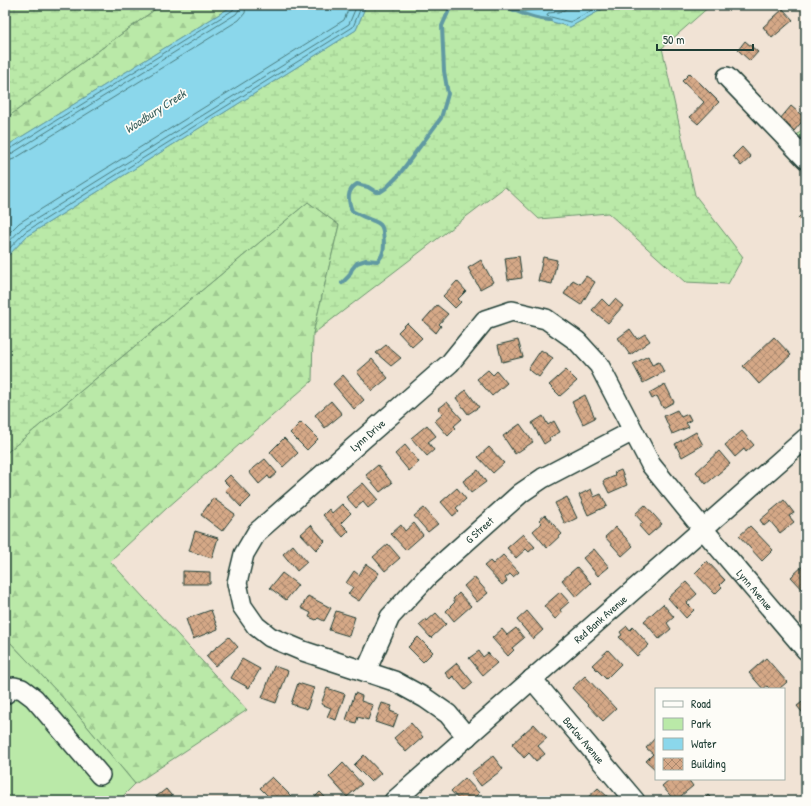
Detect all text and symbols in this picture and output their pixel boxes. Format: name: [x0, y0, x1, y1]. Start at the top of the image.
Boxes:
scale bar: [657, 26, 753, 52]
text: 50 m: [663, 31, 684, 48]
water label: Woodbury Creek: [121, 84, 190, 137]
street label: Lynn Drive: [347, 416, 388, 454]
street label: G Street: [462, 514, 497, 546]
street label: Lynn Avenue: [733, 567, 776, 614]
street label: Red Bank Avenue: [571, 592, 630, 646]
legend: [655, 688, 785, 780]
text: Road: [691, 695, 711, 712]
street label: Barlow Avenue: [560, 714, 608, 767]
text: Park: [691, 715, 711, 732]
text: Water: [691, 735, 717, 752]
text: Building: [691, 755, 726, 772]

